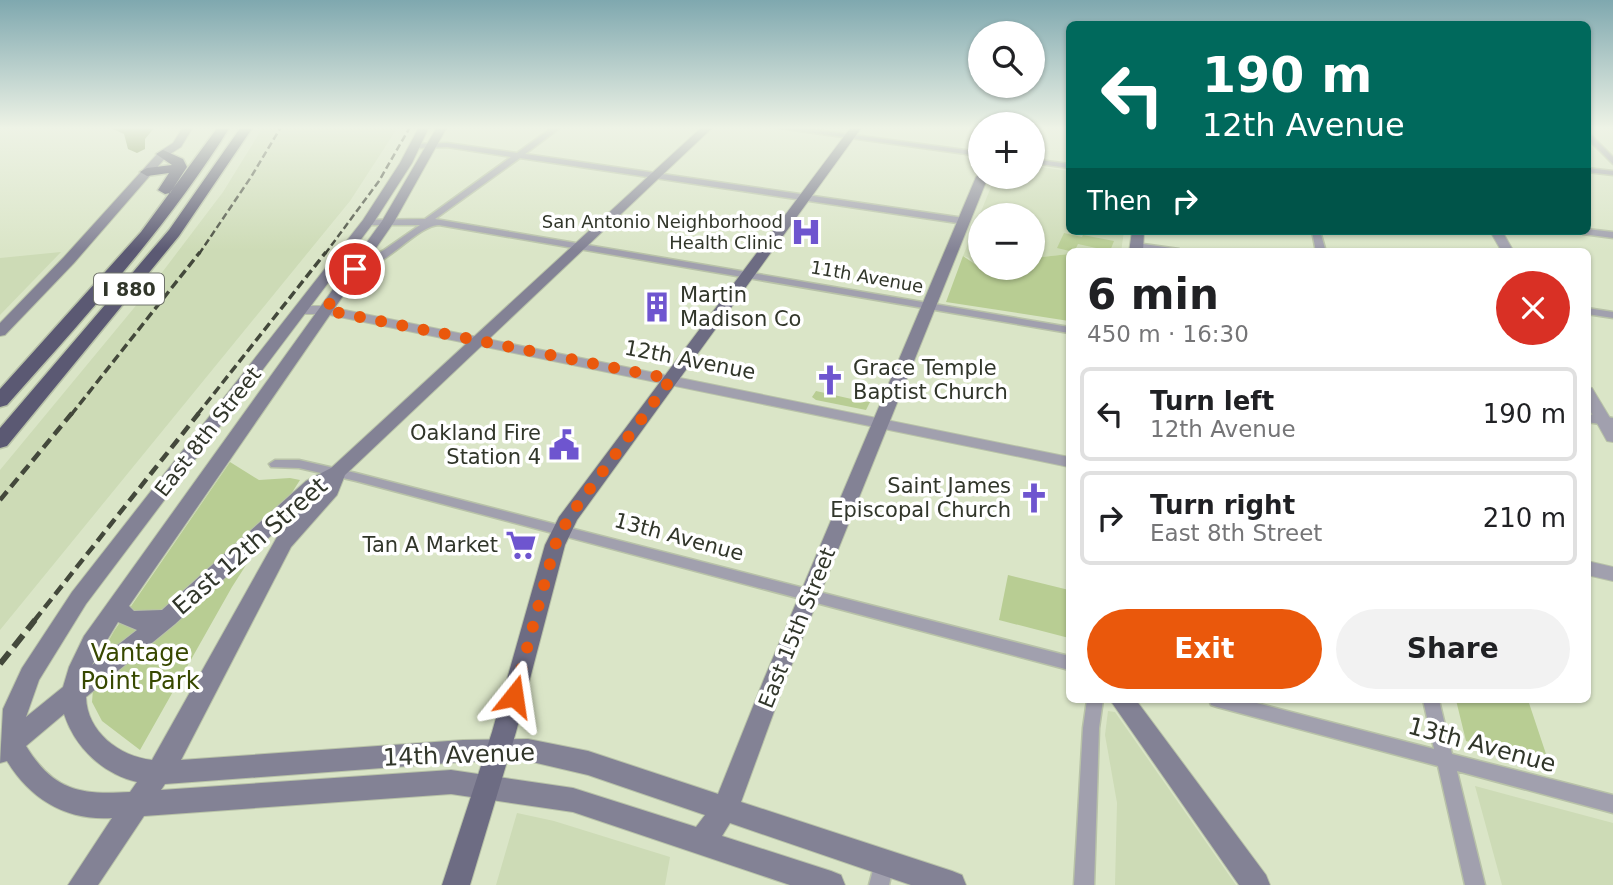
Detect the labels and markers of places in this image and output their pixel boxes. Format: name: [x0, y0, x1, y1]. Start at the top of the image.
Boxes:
place label: San Antonio Neighborhood Health Clinic: [542, 211, 783, 253]
hospital icon: San Antonio Neighborhood Health Clinic: [789, 215, 823, 249]
pin: [325, 239, 385, 299]
place label: Martin Madison Co: [680, 283, 801, 331]
building icon: Martin Madison Co: [640, 290, 674, 324]
place label: Grace Temple Baptist Church: [853, 356, 1008, 404]
church icon: Grace Temple Baptist Church: [813, 363, 847, 397]
place label: Oakland Fire Station 4: [410, 421, 541, 469]
public building icon: Oakland Fire Station 4: [547, 428, 581, 462]
place label: Saint James Episcopal Church: [830, 474, 1011, 522]
church icon: Saint James Episcopal Church: [1017, 481, 1051, 515]
supermarket icon: Tan A Market: [504, 528, 538, 562]
place label: Tan A Market: [362, 533, 498, 557]

